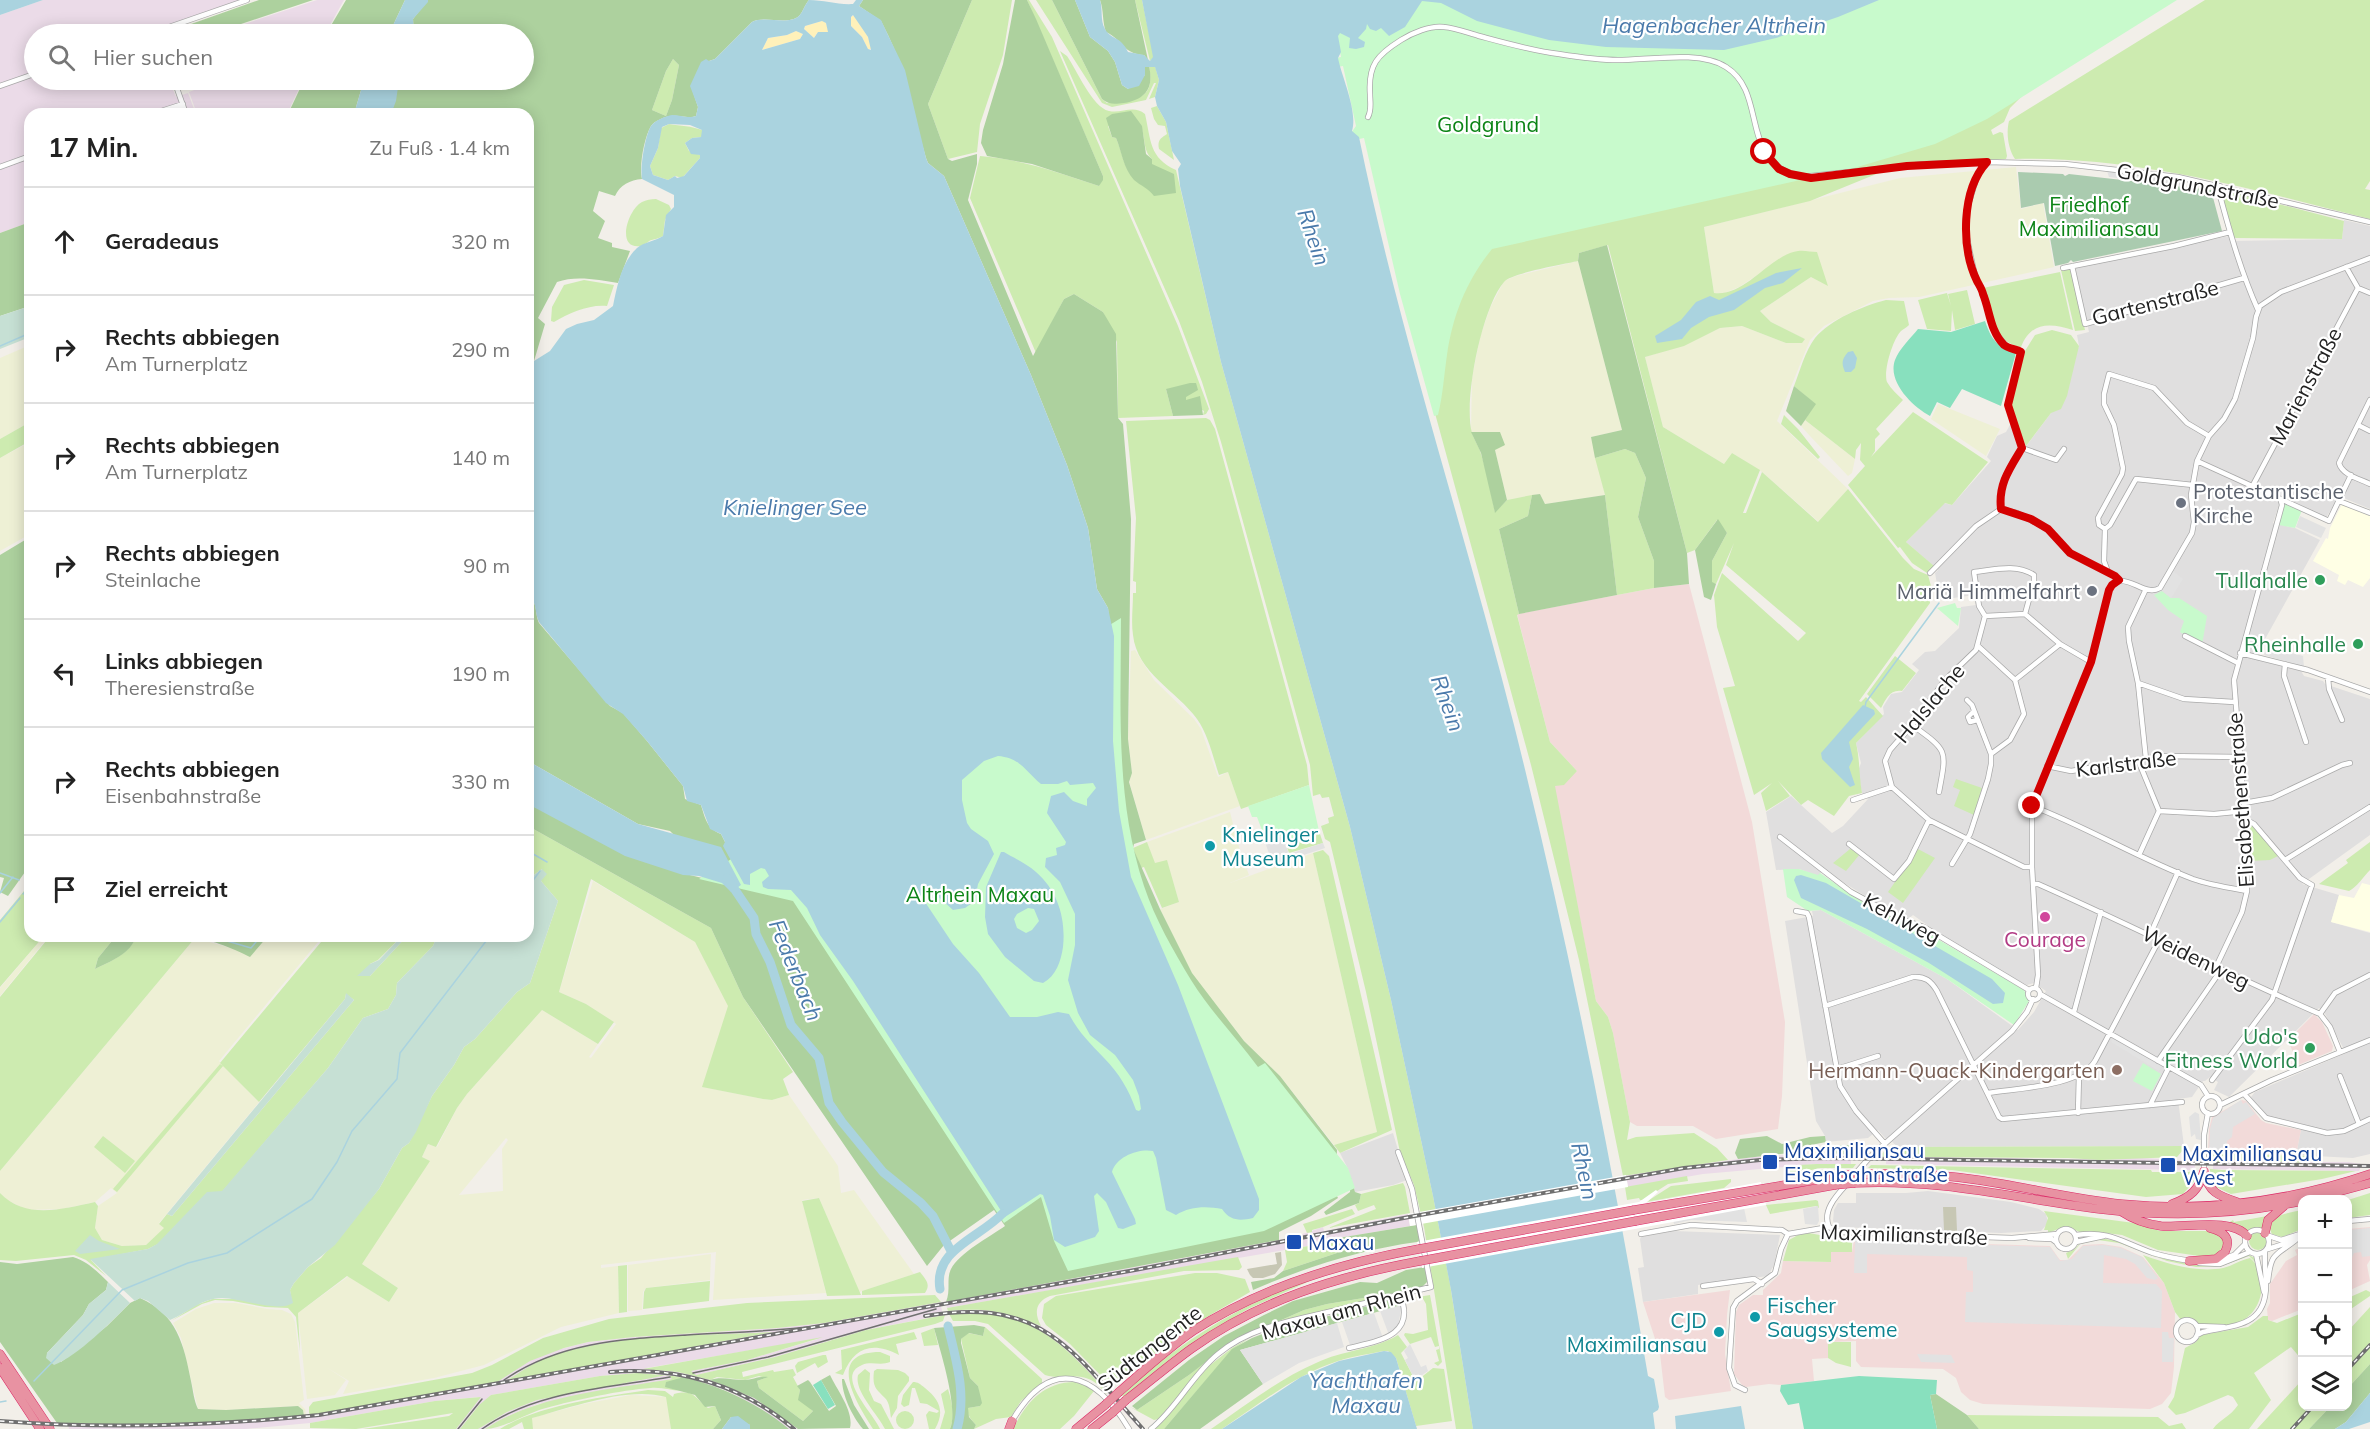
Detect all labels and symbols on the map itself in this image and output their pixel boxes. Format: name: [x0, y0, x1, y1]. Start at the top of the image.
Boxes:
water label: Hagenbacher Altrhein: [1602, 11, 1826, 39]
park label: Goldgrund: [1437, 111, 1539, 137]
route start: [1750, 138, 1776, 164]
street label: Goldgrundstraße: [2115, 157, 2281, 213]
park label: Friedhof Maximiliansau: [2019, 191, 2159, 241]
water label: Rhein: [1291, 205, 1337, 269]
street label: Gartenstraße: [2089, 274, 2221, 330]
street label: Marienstraße: [2263, 323, 2347, 449]
place label: Protestantische Kirche: [2193, 478, 2344, 528]
water label: Knielinger See: [723, 493, 867, 521]
marker: Protestantische Kirche: [2174, 496, 2188, 510]
place label: Tullahalle: [2216, 567, 2308, 593]
marker: Tullahalle: [2313, 573, 2327, 587]
place label: Mariä Himmelfahrt: [1897, 578, 2080, 604]
marker: Mariä Himmelfahrt: [2085, 584, 2099, 598]
place label: Rheinhalle: [2244, 631, 2346, 657]
marker: Rheinhalle: [2351, 637, 2365, 651]
street label: Halslache: [1888, 658, 1970, 748]
water label: Rhein: [1425, 671, 1471, 735]
street label: Elisabethenstraße: [2221, 712, 2259, 888]
street label: Karlstraße: [2074, 744, 2178, 782]
route end: [2018, 792, 2044, 818]
place label: Knielinger Museum: [1222, 821, 1318, 871]
marker: Knielinger Museum: [1203, 839, 1217, 853]
park label: Altrhein Maxau: [906, 881, 1054, 907]
street label: Kehlweg: [1859, 887, 1945, 949]
marker: Courage: [2038, 910, 2052, 924]
water label: Federbach: [763, 915, 829, 1025]
street label: Weidenweg: [2138, 920, 2254, 994]
place label: Courage: [2004, 926, 2086, 952]
place label: Udo's Fitness World: [2164, 1023, 2298, 1073]
marker: Udo's Fitness World: [2303, 1041, 2317, 1055]
place label: Hermann-Quack-Kindergarten: [1808, 1057, 2105, 1083]
marker: Hermann-Quack-Kindergarten: [2110, 1063, 2124, 1077]
place label: Maximiliansau Eisenbahnstraße: [1784, 1137, 1948, 1187]
water label: Rhein: [1565, 1140, 1605, 1202]
place label: Maximiliansau West: [2182, 1140, 2322, 1190]
marker: Maximiliansau Eisenbahnstraße: [1761, 1153, 1779, 1171]
marker: Maximiliansau West: [2159, 1156, 2177, 1174]
street label: Maximilianstraße: [1820, 1218, 1988, 1250]
place label: Maxau: [1308, 1229, 1375, 1255]
marker: Maxau: [1285, 1233, 1303, 1251]
street label: Maxau am Rhein: [1258, 1277, 1424, 1345]
place label: Fischer Saugsysteme: [1767, 1292, 1897, 1342]
street label: Südtangente: [1092, 1299, 1206, 1397]
place label: CJD Maximiliansau: [1567, 1307, 1707, 1357]
marker: Fischer Saugsysteme: [1748, 1310, 1762, 1324]
marker: CJD Maximiliansau: [1712, 1325, 1726, 1339]
water label: Yachthafen Maxau: [1309, 1366, 1423, 1419]

